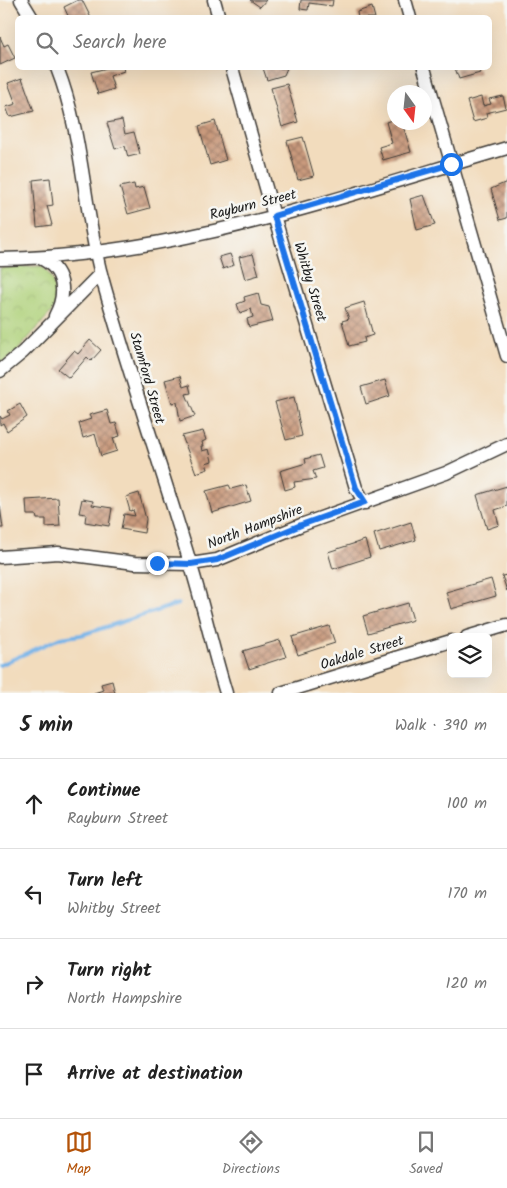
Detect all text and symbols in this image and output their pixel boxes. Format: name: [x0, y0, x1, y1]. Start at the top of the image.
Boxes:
search box: [15, 15, 492, 70]
text: Search here: [73, 28, 167, 58]
icon: search: [33, 29, 61, 57]
north arrow: [387, 85, 432, 130]
route start: [440, 153, 463, 176]
street label: Rayburn Street: [207, 183, 299, 226]
street label: Whitby Street: [287, 239, 333, 325]
street label: Stamford Street: [123, 329, 171, 427]
street label: North Hampshire: [204, 498, 307, 555]
route end: [146, 552, 169, 575]
street label: Oakdale Street: [318, 630, 407, 676]
map controls: [447, 633, 492, 678]
button: layers: [447, 633, 492, 678]
text: 5 min: [20, 709, 73, 742]
text: Walk · 390 m: [395, 713, 487, 738]
text: Continue: [67, 776, 140, 806]
icon: ahead: [20, 790, 48, 818]
text: 100 m: [447, 791, 487, 816]
text: Rayburn Street: [67, 806, 168, 831]
text: Turn left: [67, 866, 142, 896]
icon: left: [20, 880, 48, 908]
text: 170 m: [447, 881, 487, 906]
text: Whitby Street: [67, 896, 161, 921]
text: Turn right: [67, 956, 152, 986]
icon: right: [20, 970, 48, 998]
text: 120 m: [446, 971, 487, 996]
text: North Hampshire: [67, 986, 182, 1011]
text: Arrive at destination: [67, 1059, 243, 1089]
icon: arrive: [20, 1060, 48, 1088]
tab: Map: [65, 1128, 93, 1180]
tab: Directions: [222, 1128, 280, 1180]
tab: Saved: [409, 1128, 442, 1180]

